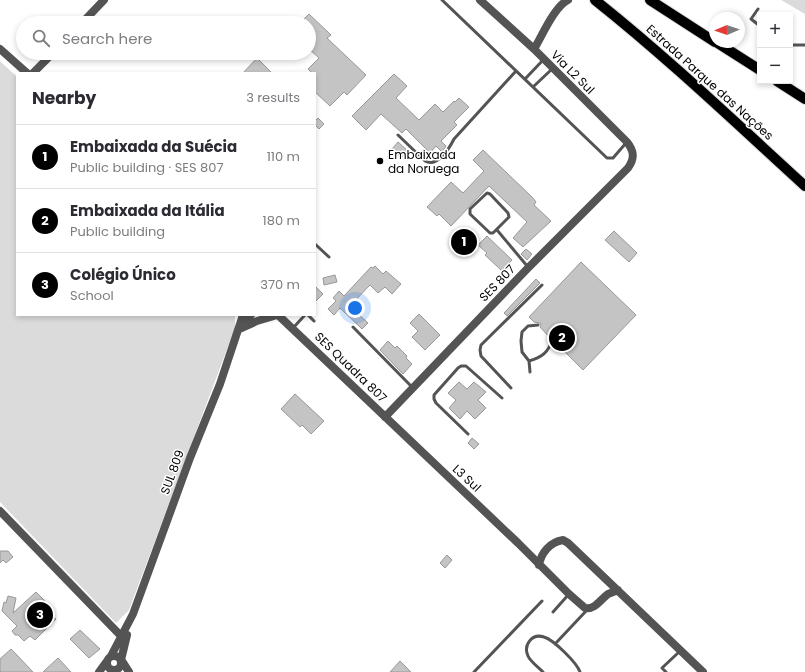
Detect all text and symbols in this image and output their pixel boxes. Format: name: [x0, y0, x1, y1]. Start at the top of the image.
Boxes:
north arrow: [709, 12, 745, 48]
map controls: [757, 12, 793, 84]
button: +: [757, 12, 793, 48]
search box: [16, 16, 316, 60]
street label: Estrada Parque das Nações: [643, 20, 777, 144]
icon: search: [30, 27, 52, 49]
text: Search here: [62, 28, 152, 49]
street label: Via L2 Sul: [547, 46, 599, 98]
button: −: [757, 48, 793, 84]
text: Nearby: [32, 86, 96, 110]
text: 3 results: [246, 88, 300, 107]
text: Embaixada da Suécia: [70, 136, 237, 157]
place label: Embaixada da Noruega: [388, 146, 459, 177]
text: 1: [43, 147, 47, 166]
text: 110 m: [267, 147, 300, 166]
marker: Embaixada da Noruega: [375, 156, 385, 166]
text: Public building · SES 807: [70, 158, 224, 177]
text: Embaixada da Itália: [70, 200, 225, 221]
text: 2: [41, 211, 49, 230]
text: 180 m: [263, 211, 300, 230]
text: Public building: [70, 222, 165, 241]
pin: 1: [451, 227, 477, 257]
street label: SES 807: [475, 261, 519, 305]
text: Colégio Único: [70, 264, 176, 285]
text: 3: [41, 275, 49, 294]
text: 370 m: [260, 275, 300, 294]
text: School: [70, 286, 114, 305]
your location: [345, 298, 365, 318]
pin: 2: [549, 323, 575, 353]
street label: SES Quadra 807: [311, 328, 391, 406]
street label: SUL 809: [156, 447, 188, 497]
street label: L3 Sul: [449, 460, 485, 496]
pin: 3: [27, 600, 53, 630]

